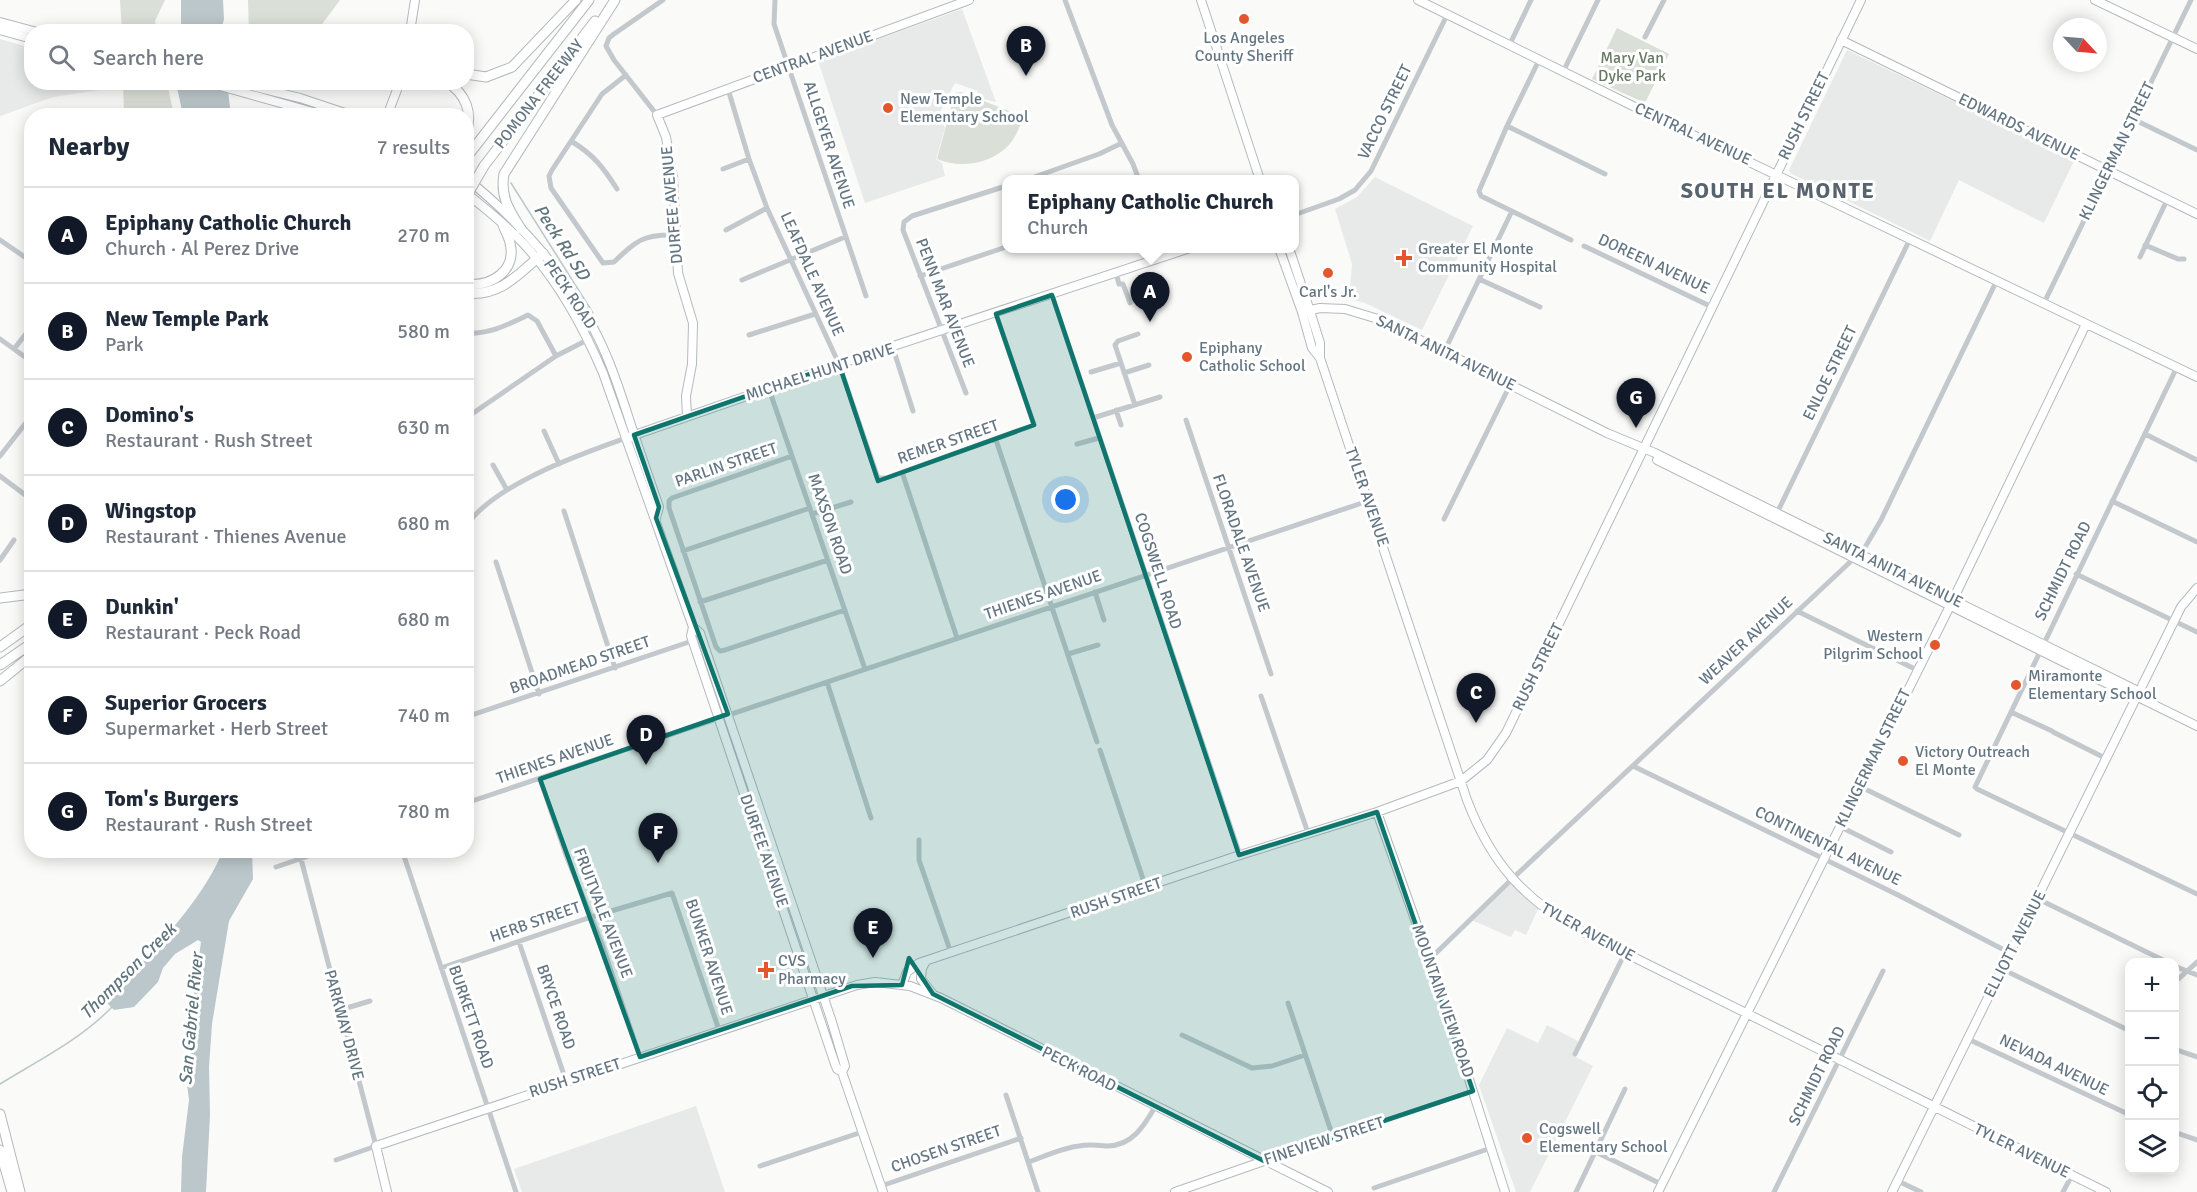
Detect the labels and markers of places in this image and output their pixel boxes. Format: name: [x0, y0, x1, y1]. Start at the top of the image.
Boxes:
marker: Los Angeles County Sheriff: [1237, 12, 1251, 26]
pin: B: [1006, 26, 1046, 76]
place label: Los Angeles County Sheriff: [1195, 28, 1294, 66]
place label: New Temple Elementary School: [900, 89, 1029, 127]
marker: New Temple Elementary School: [881, 101, 895, 115]
place label: Greater El Monte Community Hospital: [1418, 239, 1557, 277]
marker: Greater El Monte Community Hospital: [1395, 249, 1413, 267]
marker: Carl's Jr.: [1321, 266, 1335, 280]
pin: A: [1130, 272, 1170, 322]
place label: Carl's Jr.: [1299, 282, 1357, 302]
place label: Epiphany Catholic School: [1199, 338, 1306, 376]
marker: Epiphany Catholic School: [1180, 350, 1194, 364]
pin: G: [1616, 378, 1656, 428]
place label: Western Pilgrim School: [1823, 626, 1923, 664]
marker: Western Pilgrim School: [1928, 638, 1942, 652]
place label: Miramonte Elementary School: [2028, 666, 2157, 704]
pin: C: [1456, 674, 1496, 723]
marker: Miramonte Elementary School: [2009, 678, 2023, 692]
pin: D: [626, 716, 666, 765]
place label: Victory Outreach El Monte: [1915, 742, 2030, 780]
marker: Victory Outreach El Monte: [1896, 754, 1910, 768]
pin: F: [638, 814, 678, 863]
pin: E: [854, 908, 892, 958]
place label: CVS Pharmacy: [778, 951, 846, 989]
marker: CVS Pharmacy: [759, 963, 773, 977]
place label: Cogswell Elementary School: [1539, 1119, 1668, 1157]
marker: Cogswell Elementary School: [1520, 1131, 1534, 1145]

